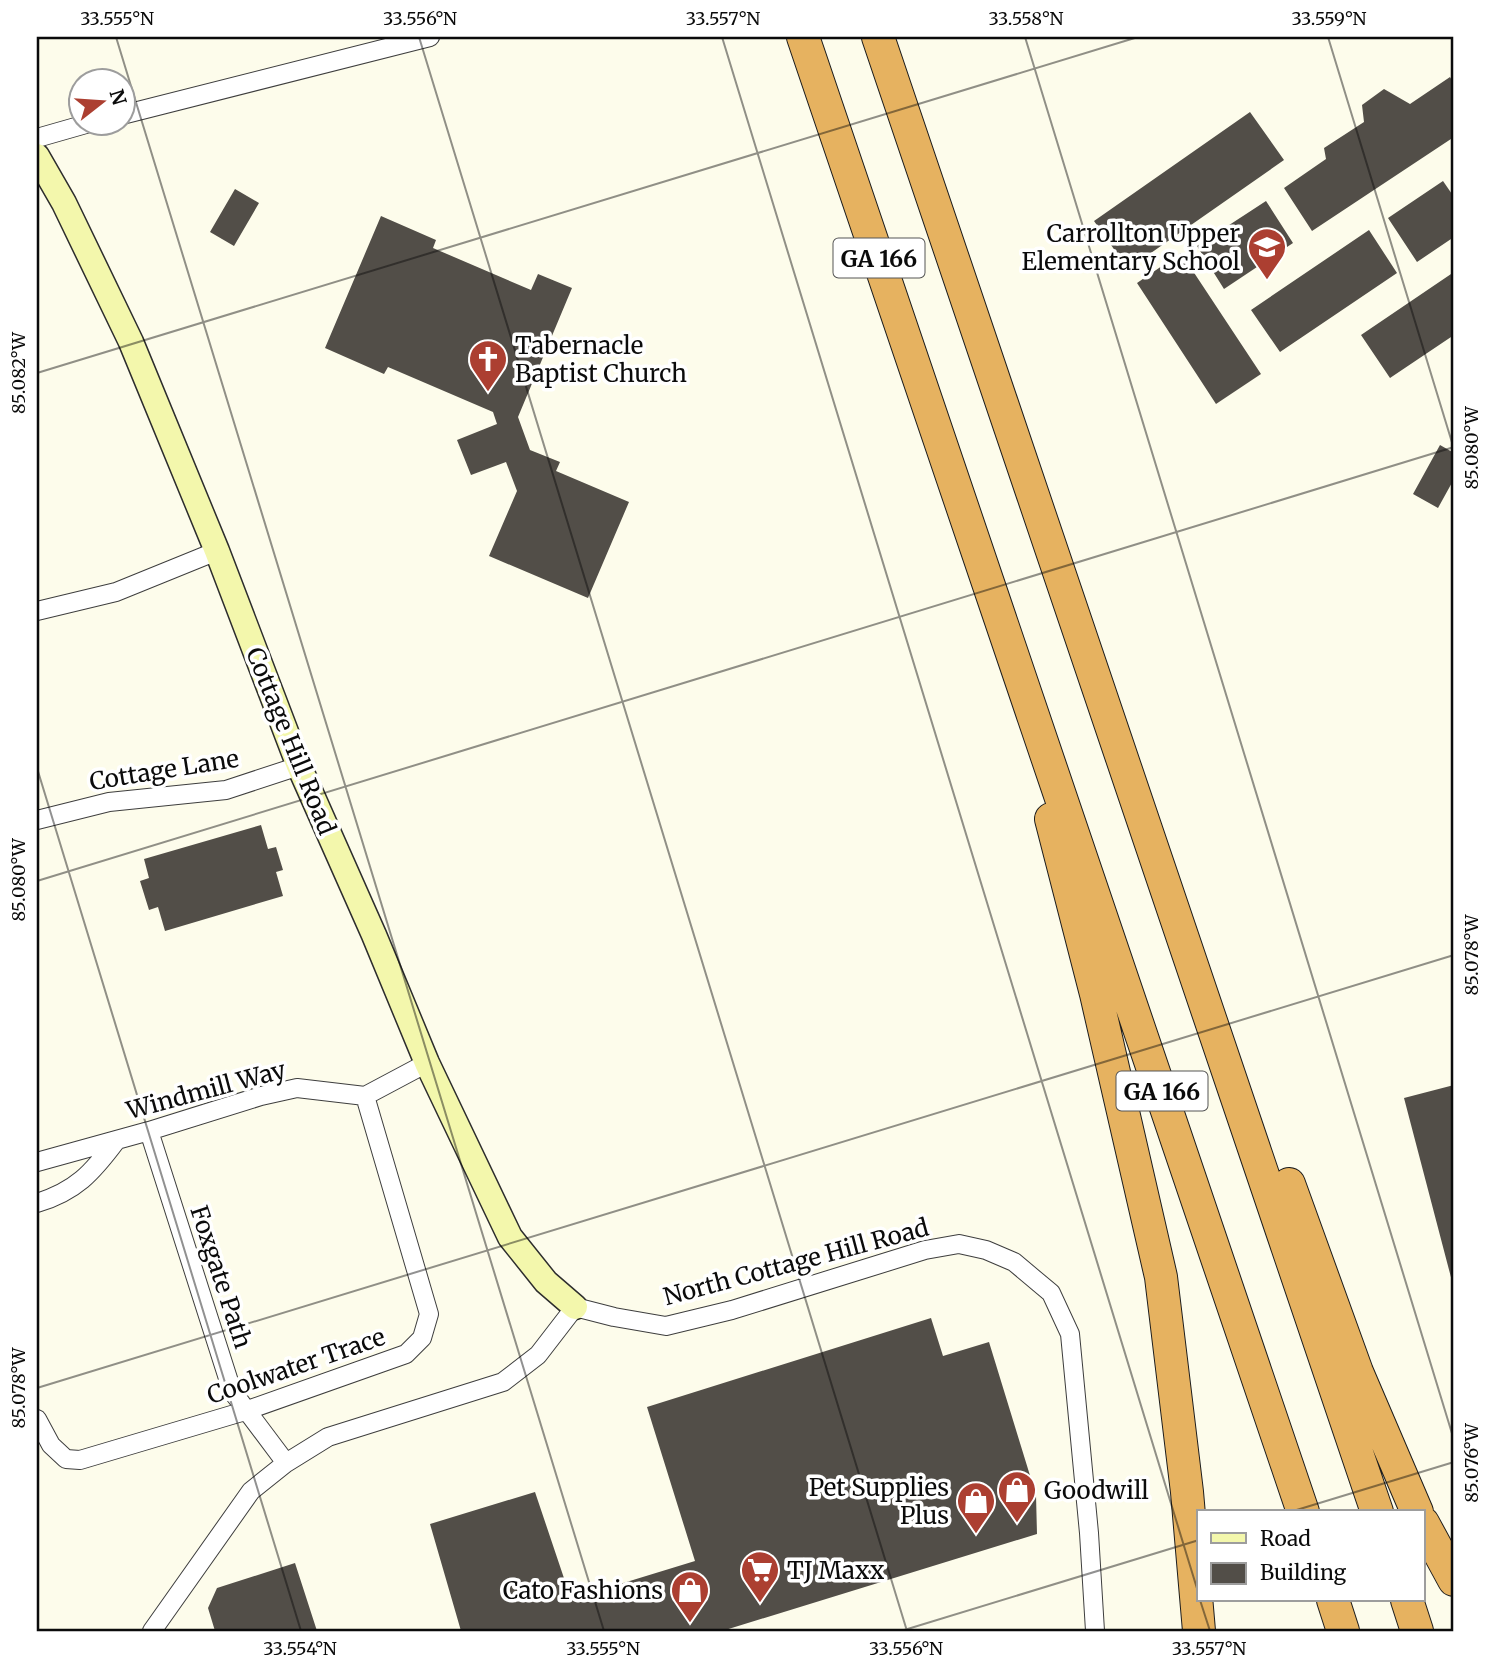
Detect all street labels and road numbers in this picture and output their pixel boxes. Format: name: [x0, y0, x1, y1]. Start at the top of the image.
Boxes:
road number: GA 166: [834, 238, 924, 278]
street label: Cottage Hill Road: [239, 643, 343, 839]
street label: Cottage Lane: [87, 743, 241, 797]
street label: Windmill Way: [122, 1054, 289, 1126]
road number: GA 166: [1116, 1072, 1208, 1110]
street label: Foxgate Path: [183, 1202, 259, 1352]
street label: North Cottage Hill Road: [660, 1212, 932, 1312]
street label: Coolwater Trace: [203, 1321, 389, 1411]

